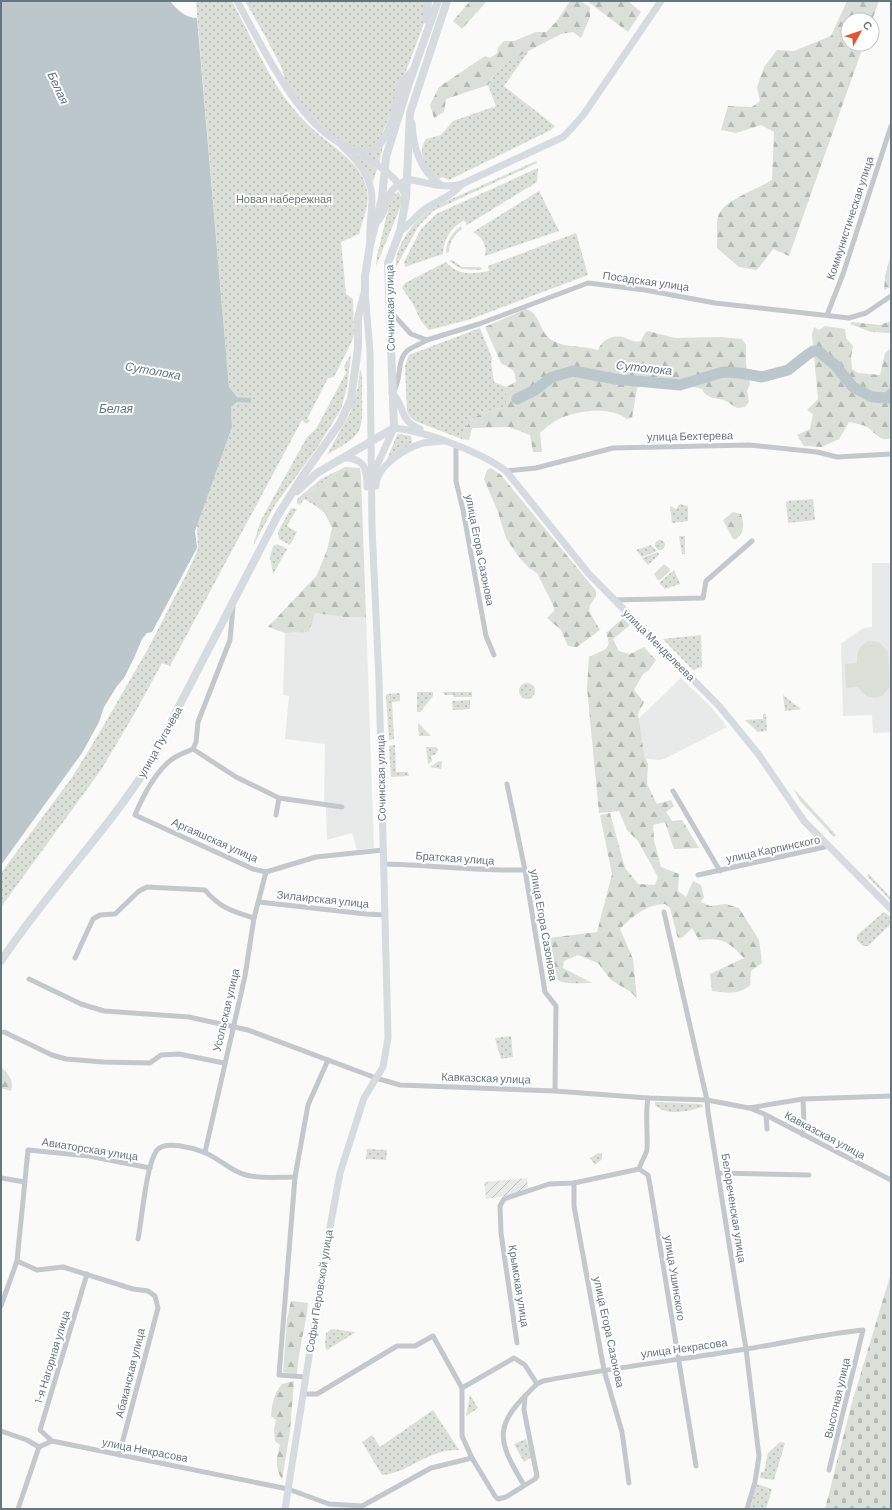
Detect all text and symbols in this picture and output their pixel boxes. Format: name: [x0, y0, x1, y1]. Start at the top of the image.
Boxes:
north arrow: [840, 12, 880, 52]
text: С: [861, 18, 876, 33]
water label: Белая: [45, 69, 73, 106]
street label: Коммунистическая улица: [823, 154, 876, 281]
park label: Новая набережная: [236, 192, 332, 205]
street label: Сочинская улица: [382, 264, 397, 352]
street label: Посадская улица: [602, 268, 691, 293]
water label: Сутолока: [615, 357, 673, 378]
water label: Сутолока: [124, 358, 183, 383]
water label: Белая: [99, 401, 134, 415]
street label: улица Бехтерева: [647, 428, 734, 443]
street label: улица Егора Сазонова: [463, 493, 498, 608]
street label: улица Менделеева: [621, 606, 699, 684]
street label: улица Пугачёва: [135, 703, 185, 780]
street label: Сочинская улица: [373, 734, 388, 822]
street label: Аргаяшская улица: [170, 815, 261, 865]
street label: улица Карпинского: [725, 832, 821, 865]
street label: Братская улица: [415, 848, 496, 867]
street label: улица Егора Сазонова: [528, 868, 561, 983]
street label: Зилаирская улица: [276, 887, 371, 910]
street label: Усольская улица: [210, 966, 242, 1053]
street label: Кавказская улица: [441, 1069, 532, 1086]
street label: Кавказская улица: [783, 1108, 869, 1162]
street label: Авиаторская улица: [41, 1134, 140, 1163]
street label: Белореченская улица: [719, 1152, 750, 1264]
street label: Софьи Перовской улица: [302, 1228, 335, 1353]
street label: улица Ушинского: [662, 1234, 689, 1322]
street label: Крымская улица: [507, 1244, 533, 1329]
street label: улица Егора Сазонова: [591, 1275, 628, 1389]
street label: 1-я Нагорная улица: [31, 1308, 72, 1405]
street label: Абаканская улица: [112, 1326, 147, 1419]
street label: улица Некрасова: [640, 1335, 729, 1360]
street label: Высотная улица: [821, 1355, 852, 1439]
street label: улица Некрасова: [101, 1435, 190, 1464]

